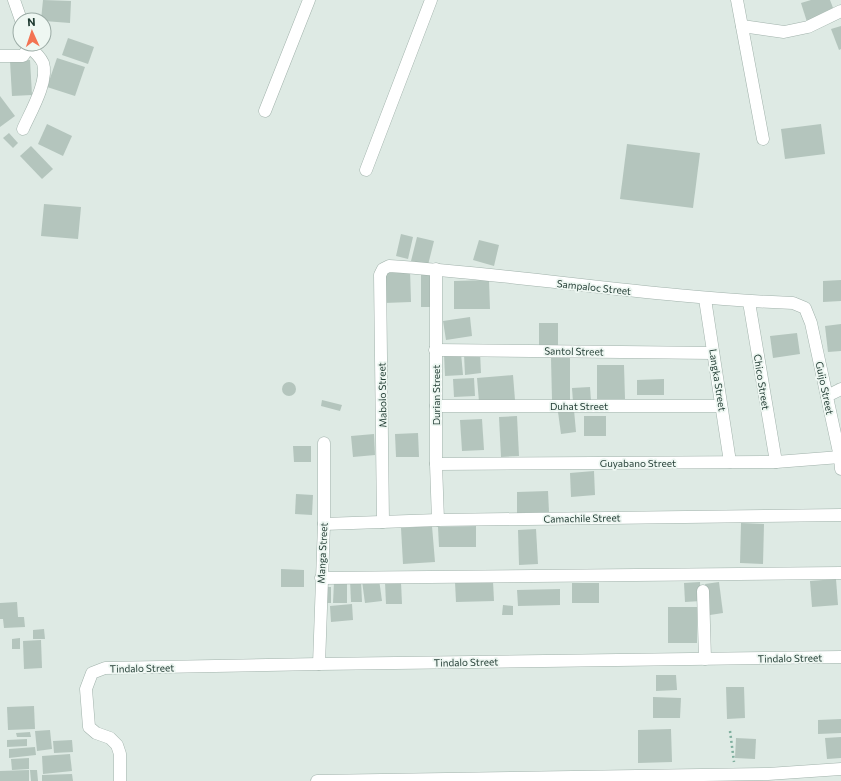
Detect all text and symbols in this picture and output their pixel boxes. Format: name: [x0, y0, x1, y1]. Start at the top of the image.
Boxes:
north arrow: [12, 12, 52, 52]
text: N: [27, 15, 36, 28]
street label: Sampaloc Street: [556, 277, 632, 297]
street label: Santol Street: [544, 344, 604, 358]
street label: Langka Street: [707, 348, 729, 412]
street label: Chico Street: [752, 353, 772, 411]
street label: Guijo Street: [813, 360, 837, 416]
street label: Mabolo Street: [375, 362, 389, 428]
street label: Durian Street: [430, 365, 442, 425]
street label: Duhat Street: [550, 400, 608, 412]
street label: Guyabano Street: [600, 457, 676, 469]
street label: Camachile Street: [543, 511, 621, 525]
street label: Manga Street: [314, 522, 330, 584]
street label: Tindalo Street: [758, 651, 822, 665]
street label: Tindalo Street: [434, 655, 498, 669]
street label: Tindalo Street: [110, 661, 174, 675]

